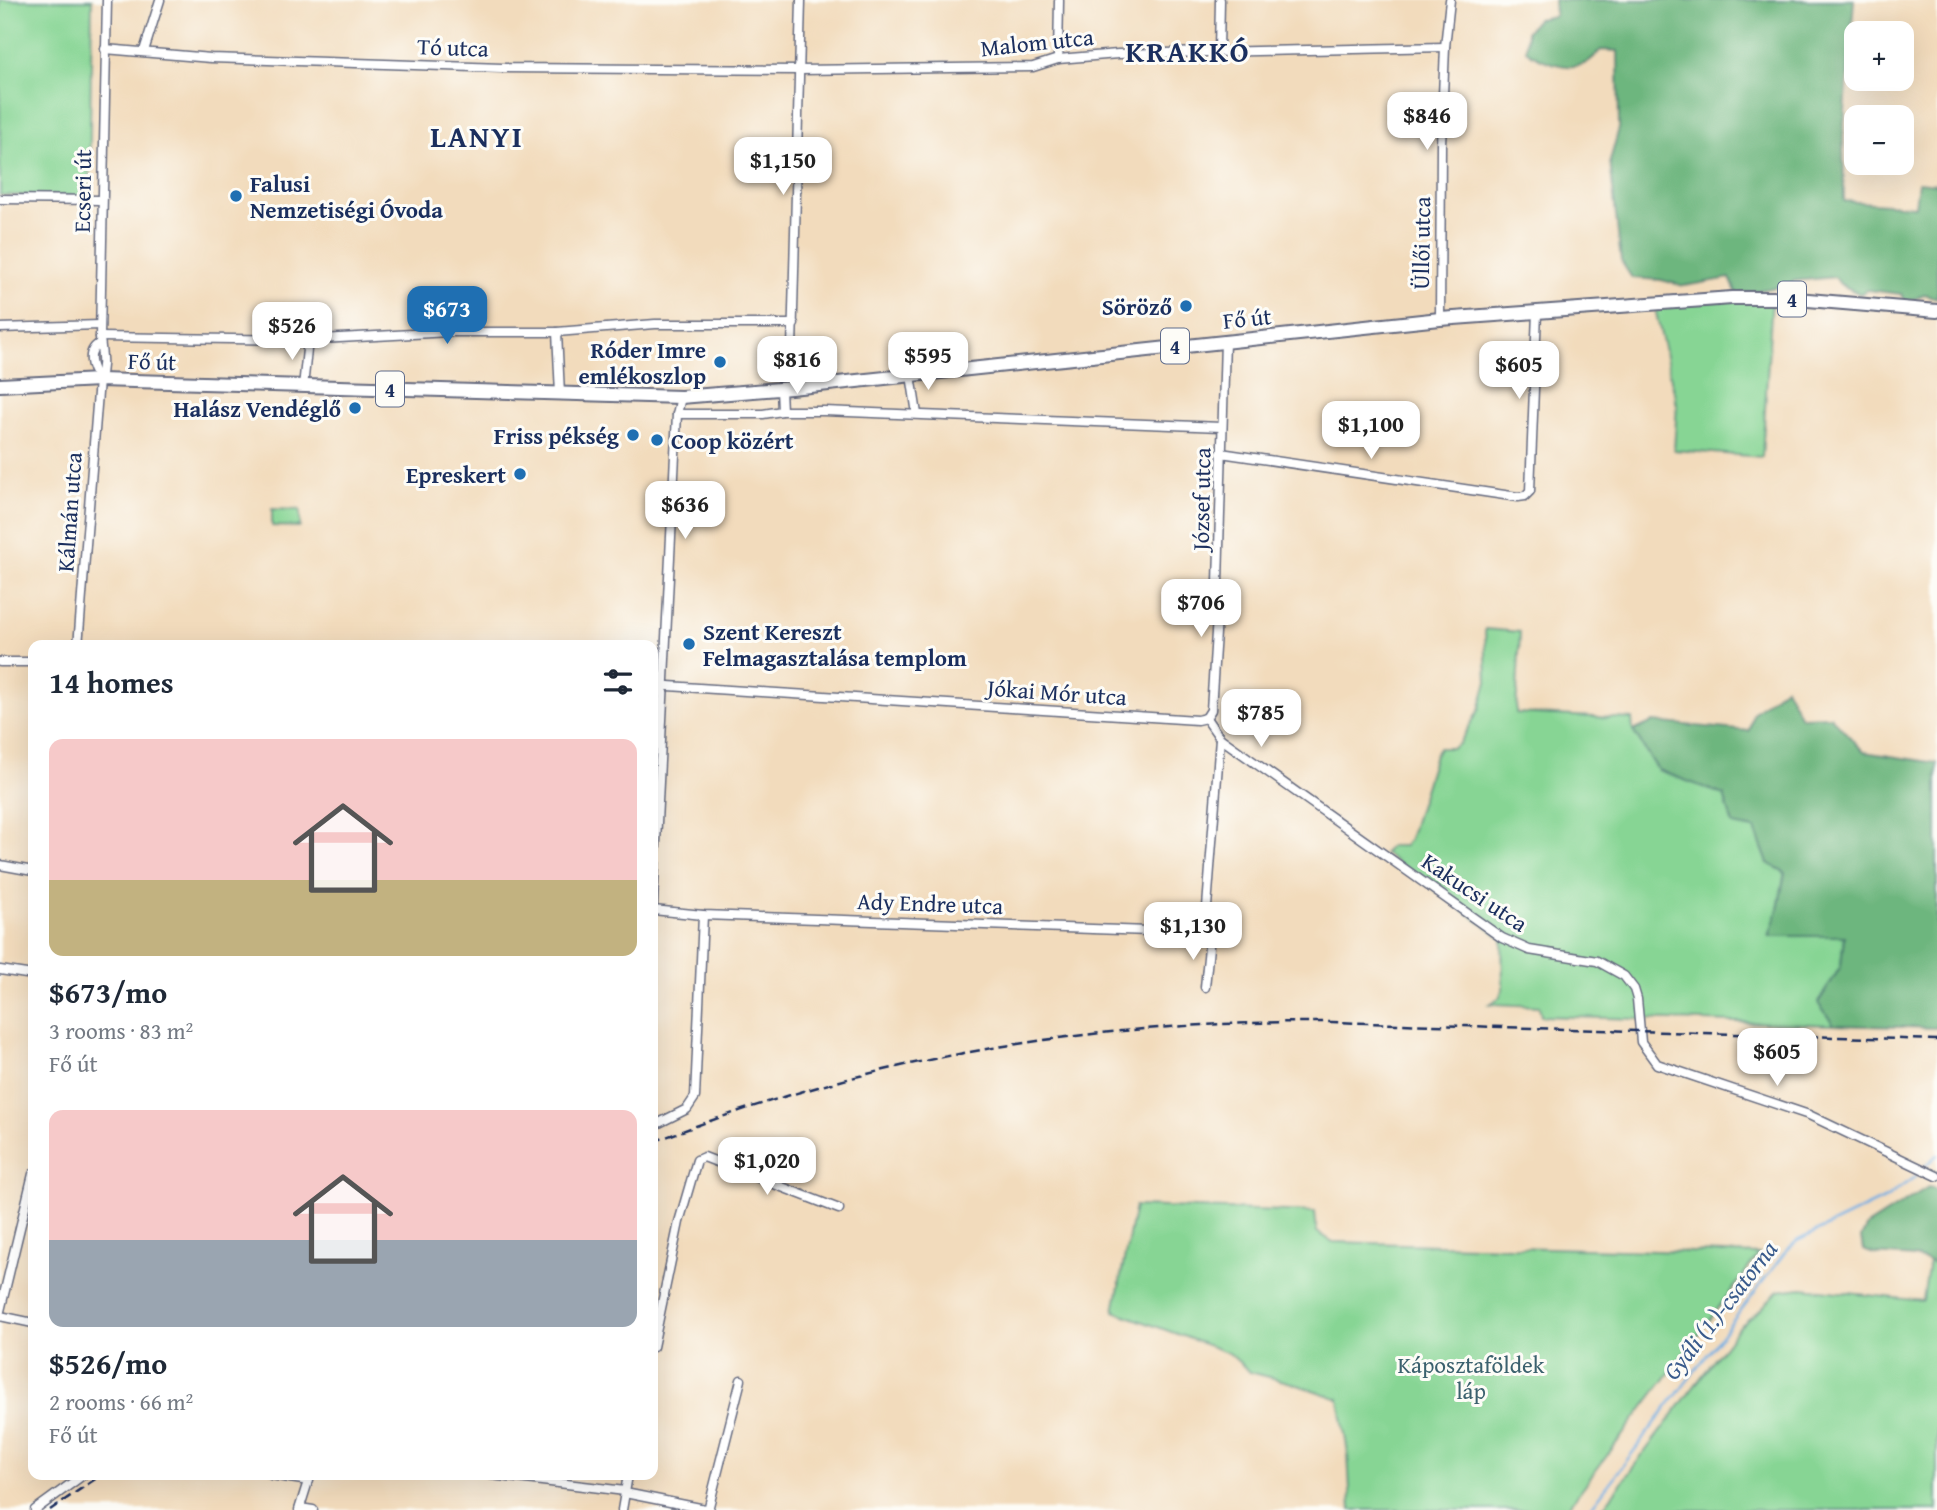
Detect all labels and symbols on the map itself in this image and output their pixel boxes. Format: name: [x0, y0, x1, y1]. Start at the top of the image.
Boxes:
street label: Malom utca: [979, 20, 1095, 64]
street label: Tó utca: [417, 29, 489, 65]
district label: KRAKKÓ: [1125, 29, 1251, 73]
pin: $846: [1386, 92, 1468, 152]
district label: LANYI: [430, 114, 524, 158]
pin: $1,150: [726, 138, 840, 197]
street label: Ecseri út: [65, 149, 99, 233]
place label: Falusi Nemzetiségi Óvoda: [250, 167, 443, 226]
marker: Falusi Nemzetiségi Óvoda: [228, 188, 244, 204]
street label: Üllői utca: [1404, 196, 1438, 290]
road number: 4: [1778, 282, 1806, 316]
pin: $673: [406, 286, 488, 346]
place label: Söröző: [1102, 290, 1172, 323]
marker: Söröző: [1178, 298, 1194, 314]
street label: Fő út: [1221, 299, 1273, 337]
pin: $526: [251, 302, 333, 362]
road number: 4: [1161, 328, 1189, 364]
pin: $595: [887, 332, 969, 392]
place label: Róder Imre emlékoszlop: [578, 333, 706, 392]
pin: $816: [756, 336, 838, 396]
pin: $605: [1478, 342, 1560, 401]
street label: Fő út: [127, 344, 177, 378]
marker: Róder Imre emlékoszlop: [712, 354, 728, 370]
road number: 4: [376, 372, 404, 406]
place label: Halász Vendéglő: [174, 392, 341, 425]
marker: Halász Vendéglő: [347, 400, 363, 416]
pin: $1,100: [1314, 402, 1428, 461]
place label: Friss pékség: [494, 419, 620, 452]
place label: Coop közért: [671, 424, 794, 457]
marker: Friss pékség: [625, 427, 641, 443]
marker: Coop közért: [649, 432, 665, 448]
street label: József utca: [1184, 447, 1218, 554]
street label: Kálmán utca: [48, 451, 90, 573]
place label: Epreskert: [406, 458, 506, 491]
marker: Epreskert: [512, 466, 528, 482]
pin: $636: [644, 482, 726, 541]
pin: $706: [1160, 580, 1242, 639]
place label: Szent Kereszt Felmagasztalása templom: [703, 615, 967, 674]
marker: Szent Kereszt Felmagasztalása templom: [681, 636, 697, 652]
street label: Jókai Mór utca: [983, 670, 1128, 713]
pin: $785: [1220, 690, 1302, 749]
street label: Kakucsi utca: [1416, 844, 1535, 940]
street label: Ady Endre utca: [856, 884, 1004, 922]
pin: $1,130: [1136, 902, 1250, 962]
pin: $605: [1736, 1028, 1818, 1088]
pin: $1,020: [710, 1138, 824, 1197]
water label: Gyáli (1.)-csatorna: [1654, 1233, 1786, 1387]
park label: Káposztaföldek láp: [1397, 1348, 1545, 1407]

